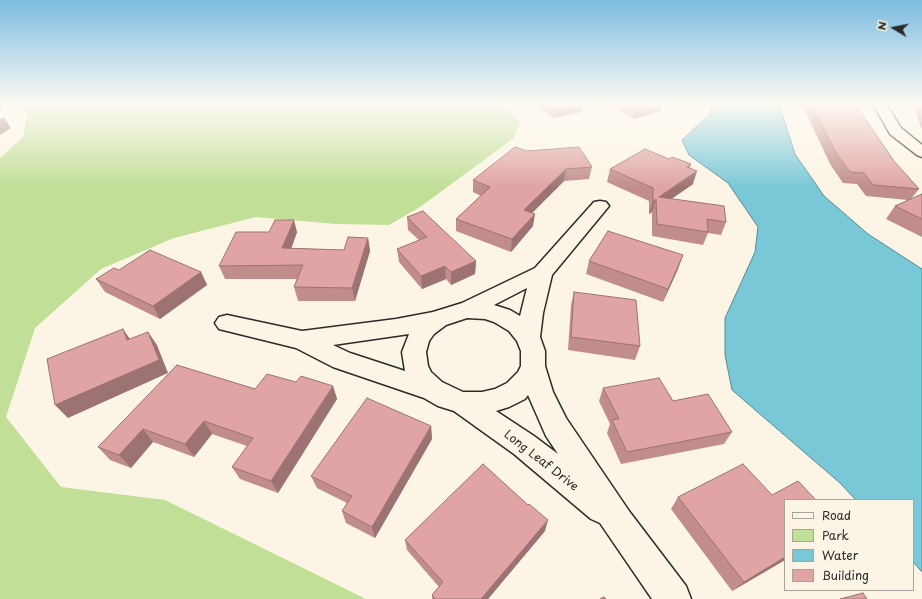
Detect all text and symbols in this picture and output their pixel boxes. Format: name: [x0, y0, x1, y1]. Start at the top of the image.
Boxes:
north arrow: [874, 8, 914, 48]
text: N: [873, 20, 891, 32]
street label: Long Leaf Drive: [501, 427, 581, 495]
legend: [784, 499, 914, 591]
text: Road: [822, 506, 851, 524]
text: Park: [822, 526, 849, 544]
text: Water: [822, 546, 858, 564]
text: Building: [822, 566, 869, 584]

